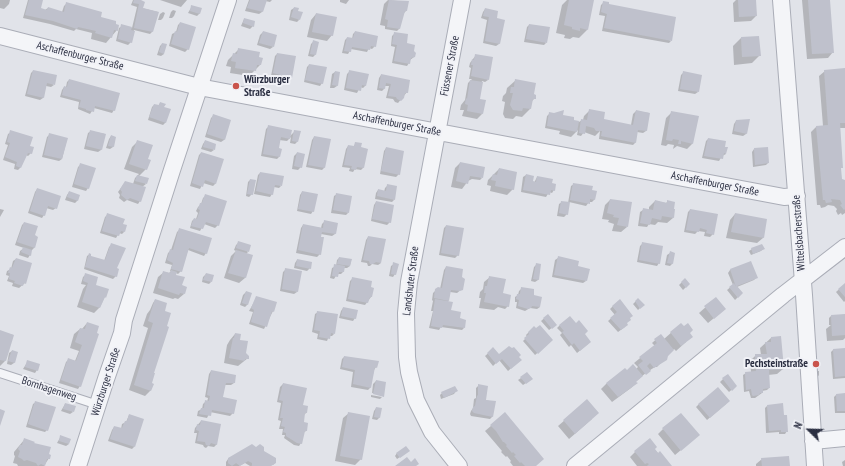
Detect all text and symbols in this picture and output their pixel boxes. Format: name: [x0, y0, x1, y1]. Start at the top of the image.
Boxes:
street label: Füssener Straße: [438, 35, 462, 97]
street label: Aschaffenburger Straße: [35, 39, 125, 73]
place label: Würzburger Straße: [244, 73, 290, 99]
marker: Würzburger Straße: [231, 81, 241, 91]
street label: Aschaffenburger Straße: [352, 109, 442, 139]
street label: Aschaffenburger Straße: [670, 169, 760, 199]
street label: Wittelsbacherstraße: [790, 195, 808, 271]
street label: Landshuter Straße: [400, 246, 422, 316]
street label: Würzburger Straße: [89, 346, 123, 418]
place label: Pechsteinstraße: [745, 357, 808, 371]
marker: Pechsteinstraße: [811, 359, 821, 369]
street label: Bornhagenweg: [20, 374, 78, 404]
north arrow: [789, 410, 829, 450]
text: N: [790, 420, 806, 431]

